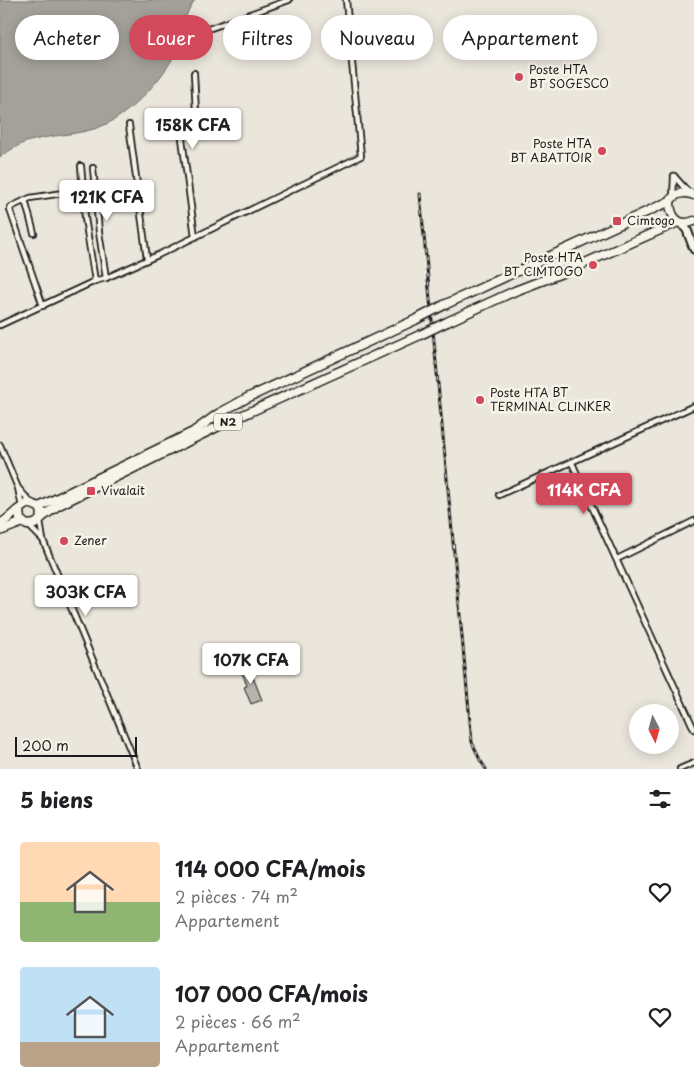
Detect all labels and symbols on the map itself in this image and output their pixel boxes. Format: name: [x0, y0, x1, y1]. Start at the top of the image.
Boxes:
place label: Poste HTA BT SOGESCO: [529, 60, 609, 92]
marker: Poste HTA BT SOGESCO: [513, 71, 525, 83]
pin: 158K CFA: [141, 108, 245, 150]
place label: Poste HTA BT ABATTOIR: [510, 134, 592, 166]
marker: Poste HTA BT ABATTOIR: [596, 145, 608, 157]
pin: 121K CFA: [55, 180, 159, 222]
place label: Cimtogo: [627, 211, 675, 229]
marker: Cimtogo: [611, 215, 623, 227]
place label: Poste HTA BT CIMTOGO: [503, 248, 583, 280]
marker: Poste HTA BT CIMTOGO: [587, 259, 599, 271]
place label: Poste HTA BT TERMINAL CLINKER: [490, 383, 611, 415]
marker: Poste HTA BT TERMINAL CLINKER: [474, 394, 486, 406]
road number: N2: [214, 414, 242, 431]
pin: 114K CFA: [532, 472, 636, 515]
place label: Vivalait: [101, 481, 145, 499]
marker: Vivalait: [85, 485, 97, 497]
place label: Zener: [74, 531, 107, 549]
marker: Zener: [58, 535, 70, 547]
pin: 303K CFA: [34, 574, 138, 617]
pin: 107K CFA: [199, 642, 303, 685]
north arrow: [629, 704, 679, 754]
scale bar: [15, 734, 138, 757]

